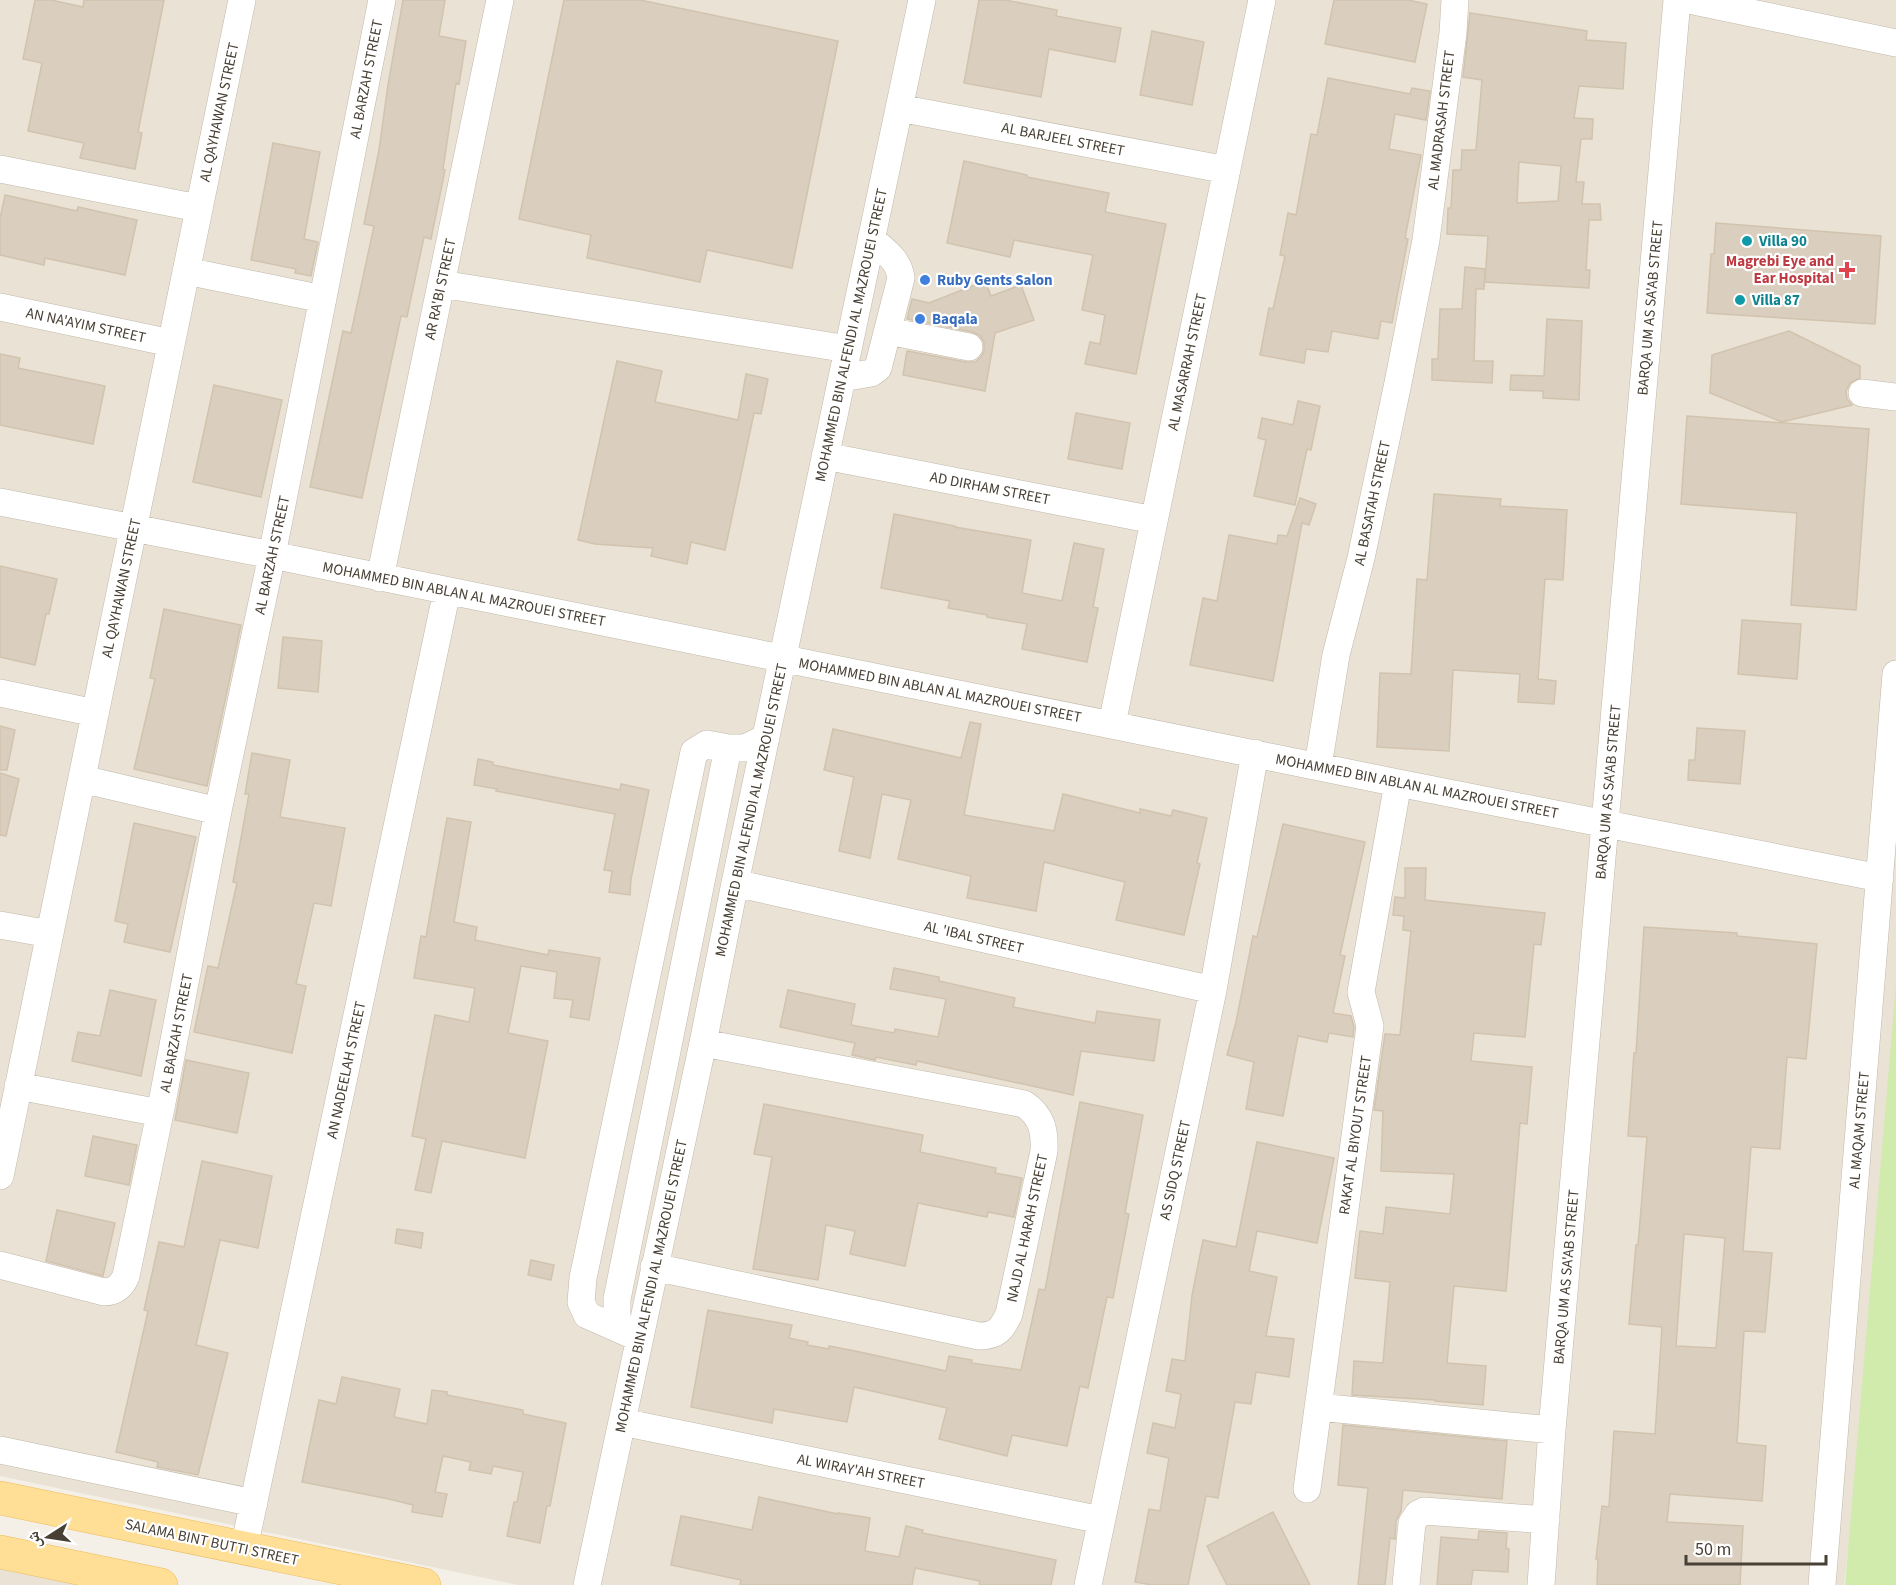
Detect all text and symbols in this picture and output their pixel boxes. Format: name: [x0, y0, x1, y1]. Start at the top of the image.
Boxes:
street label: AL BARZAH STREET: [345, 18, 388, 140]
street label: AL QAYHAWAN STREET: [194, 40, 245, 184]
street label: AL MADRASAH STREET: [1423, 49, 1460, 191]
street label: AL BARJEEL STREET: [1000, 117, 1126, 162]
street label: MOHAMMED BIN ALFENDI AL MAZROUEI STREET: [810, 186, 893, 484]
street label: BARQA UM AS SA'AB STREET: [1632, 220, 1669, 396]
place label: Villa 90: [1758, 231, 1807, 252]
marker: Villa 90: [1740, 234, 1754, 248]
street label: AR RA'BI STREET: [419, 236, 461, 342]
place label: Magrebi Eye and Ear Hospital: [1726, 251, 1835, 289]
marker: Magrebi Eye and Ear Hospital: [1838, 261, 1856, 279]
place label: Ruby Gents Salon: [937, 270, 1053, 291]
marker: Ruby Gents Salon: [918, 273, 932, 287]
place label: Villa 87: [1751, 290, 1800, 311]
street label: AL MASARRAH STREET: [1163, 292, 1212, 433]
marker: Villa 87: [1733, 293, 1747, 307]
street label: AN NA'AYIM STREET: [24, 303, 148, 348]
place label: Baqala: [932, 309, 978, 330]
marker: Baqala: [913, 312, 927, 326]
street label: AL BASATAH STREET: [1349, 439, 1396, 568]
street label: AD DIRHAM STREET: [928, 467, 1052, 510]
street label: AL BARZAH STREET: [250, 494, 295, 616]
street label: AL QAYHAWAN STREET: [96, 516, 147, 660]
street label: MOHAMMED BIN ABLAN AL MAZROUEI STREET: [321, 557, 607, 632]
street label: MOHAMMED BIN ABLAN AL MAZROUEI STREET: [797, 653, 1083, 728]
street label: MOHAMMED BIN ALFENDI AL MAZROUEI STREET: [710, 661, 793, 959]
street label: BARQA UM AS SA'AB STREET: [1590, 704, 1627, 880]
street label: MOHAMMED BIN ABLAN AL MAZROUEI STREET: [1274, 749, 1560, 824]
street label: AL 'IBAL STREET: [922, 916, 1026, 959]
street label: AL BARZAH STREET: [155, 972, 198, 1094]
street label: AN NADEELAH STREET: [322, 999, 371, 1141]
street label: RAKAT AL BIYOUT STREET: [1334, 1054, 1377, 1216]
street label: AL MAQAM STREET: [1844, 1071, 1875, 1189]
street label: AS SIDQ STREET: [1155, 1118, 1196, 1222]
street label: MOHAMMED BIN ALFENDI AL MAZROUEI STREET: [610, 1137, 693, 1435]
street label: NAJD AL HARAH STREET: [1002, 1152, 1053, 1304]
street label: BARQA UM AS SA'AB STREET: [1548, 1189, 1585, 1365]
street label: AL WIRAY'AH STREET: [795, 1449, 927, 1494]
north arrow: [18, 1507, 78, 1567]
street label: SALAMA BINT BUTTI STREET: [123, 1514, 301, 1571]
scale bar: [1686, 1528, 1826, 1566]
text: ش: [22, 1529, 47, 1551]
text: 50 m: [1695, 1537, 1731, 1562]

